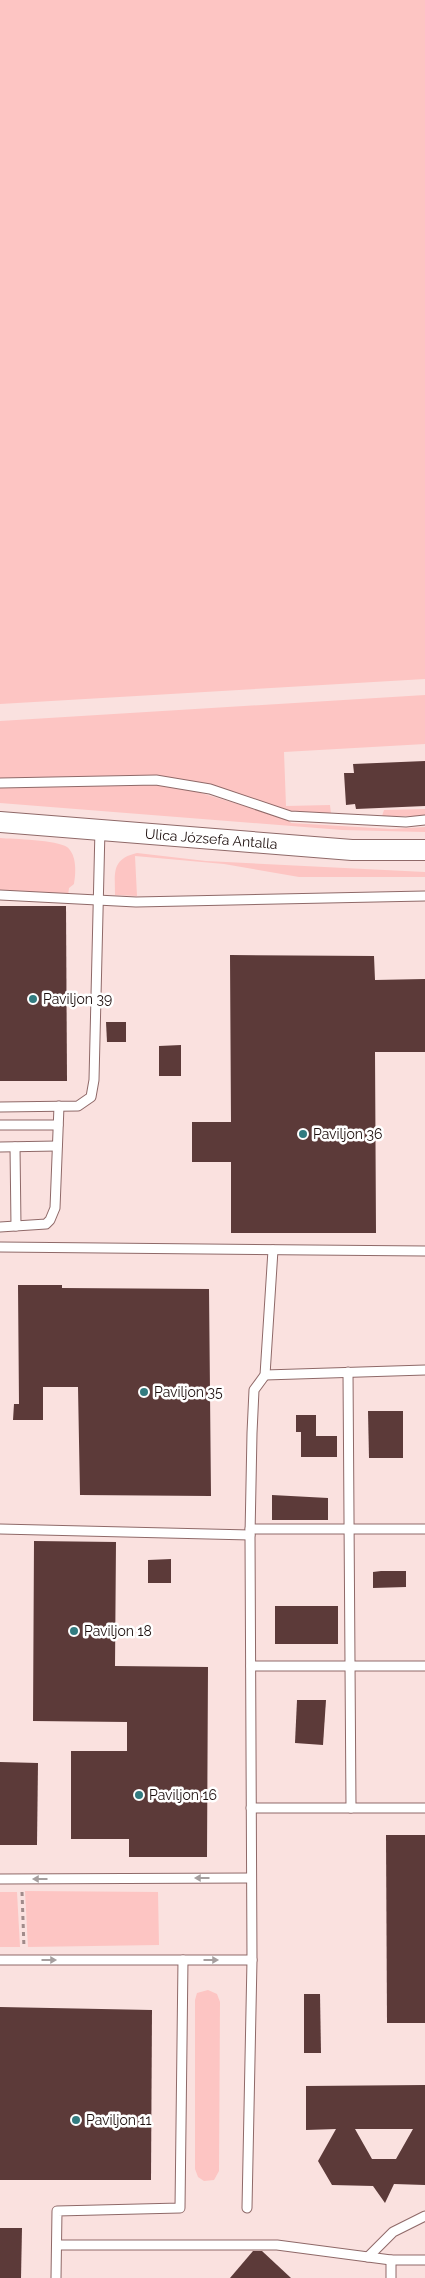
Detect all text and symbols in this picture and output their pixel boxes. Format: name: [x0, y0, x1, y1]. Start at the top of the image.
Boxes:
street label: Ulica Józsefa Antalla: [144, 826, 278, 852]
place label: Paviljon 39: [43, 991, 112, 1007]
marker: Paviljon 39: [27, 993, 39, 1005]
place label: Paviljon 36: [313, 1126, 382, 1142]
marker: Paviljon 36: [297, 1128, 309, 1140]
place label: Paviljon 35: [154, 1384, 223, 1400]
marker: Paviljon 35: [138, 1386, 150, 1398]
place label: Paviljon 18: [84, 1623, 152, 1639]
marker: Paviljon 18: [68, 1625, 80, 1637]
place label: Paviljon 16: [149, 1787, 217, 1803]
marker: Paviljon 16: [133, 1789, 145, 1801]
one-way arrow: [194, 1874, 210, 1882]
one-way arrow: [31, 1875, 47, 1883]
one-way arrow: [41, 1956, 57, 1964]
one-way arrow: [203, 1956, 219, 1964]
place label: Paviljon 11: [86, 2112, 152, 2128]
marker: Paviljon 11: [70, 2114, 82, 2126]

